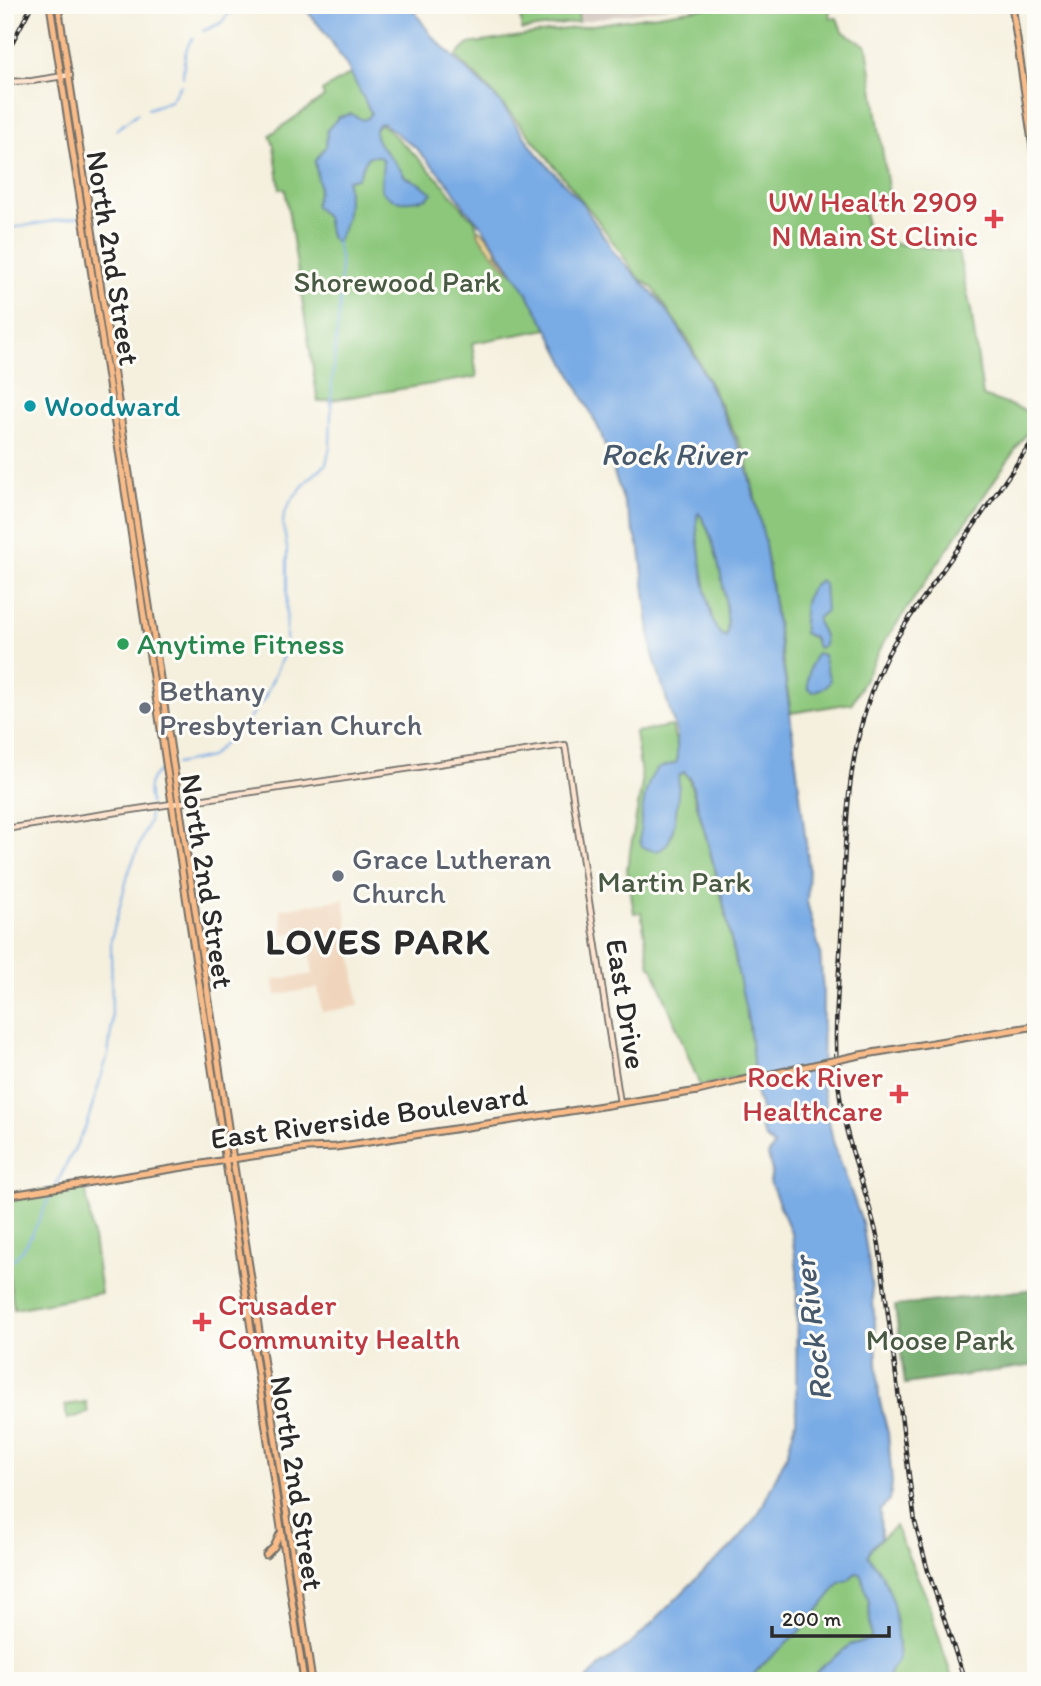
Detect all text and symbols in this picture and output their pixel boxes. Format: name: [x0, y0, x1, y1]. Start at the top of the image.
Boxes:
street label: North 2nd Street: [78, 148, 149, 368]
place label: UW Health 2909 N Main St Clinic: [768, 183, 978, 254]
marker: UW Health 2909 N Main St Clinic: [984, 209, 1004, 229]
park label: Shorewood Park: [294, 263, 501, 300]
place label: Woodward: [44, 387, 181, 424]
marker: Woodward: [22, 398, 38, 414]
water label: Rock River: [600, 435, 749, 473]
place label: Anytime Fitness: [137, 625, 345, 662]
marker: Anytime Fitness: [115, 636, 131, 652]
place label: Bethany Presbyterian Church: [159, 672, 422, 743]
marker: Bethany Presbyterian Church: [137, 700, 153, 716]
street label: North 2nd Street: [172, 771, 243, 991]
place label: Grace Lutheran Church: [352, 840, 552, 911]
park label: Martin Park: [597, 863, 751, 900]
marker: Grace Lutheran Church: [330, 868, 346, 884]
district label: LOVES PARK: [265, 919, 491, 963]
street label: East Drive: [598, 936, 655, 1072]
place label: Rock River Healthcare: [742, 1058, 883, 1129]
street label: East Riverside Boulevard: [208, 1076, 530, 1157]
marker: Rock River Healthcare: [889, 1084, 909, 1104]
water label: Rock River: [784, 1251, 840, 1403]
place label: Crusader Community Health: [218, 1286, 460, 1357]
marker: Crusader Community Health: [192, 1312, 212, 1332]
park label: Moose Park: [866, 1321, 1015, 1358]
street label: North 2nd Street: [262, 1373, 333, 1593]
scale bar: [772, 1595, 889, 1639]
text: 200 m: [782, 1606, 842, 1631]

